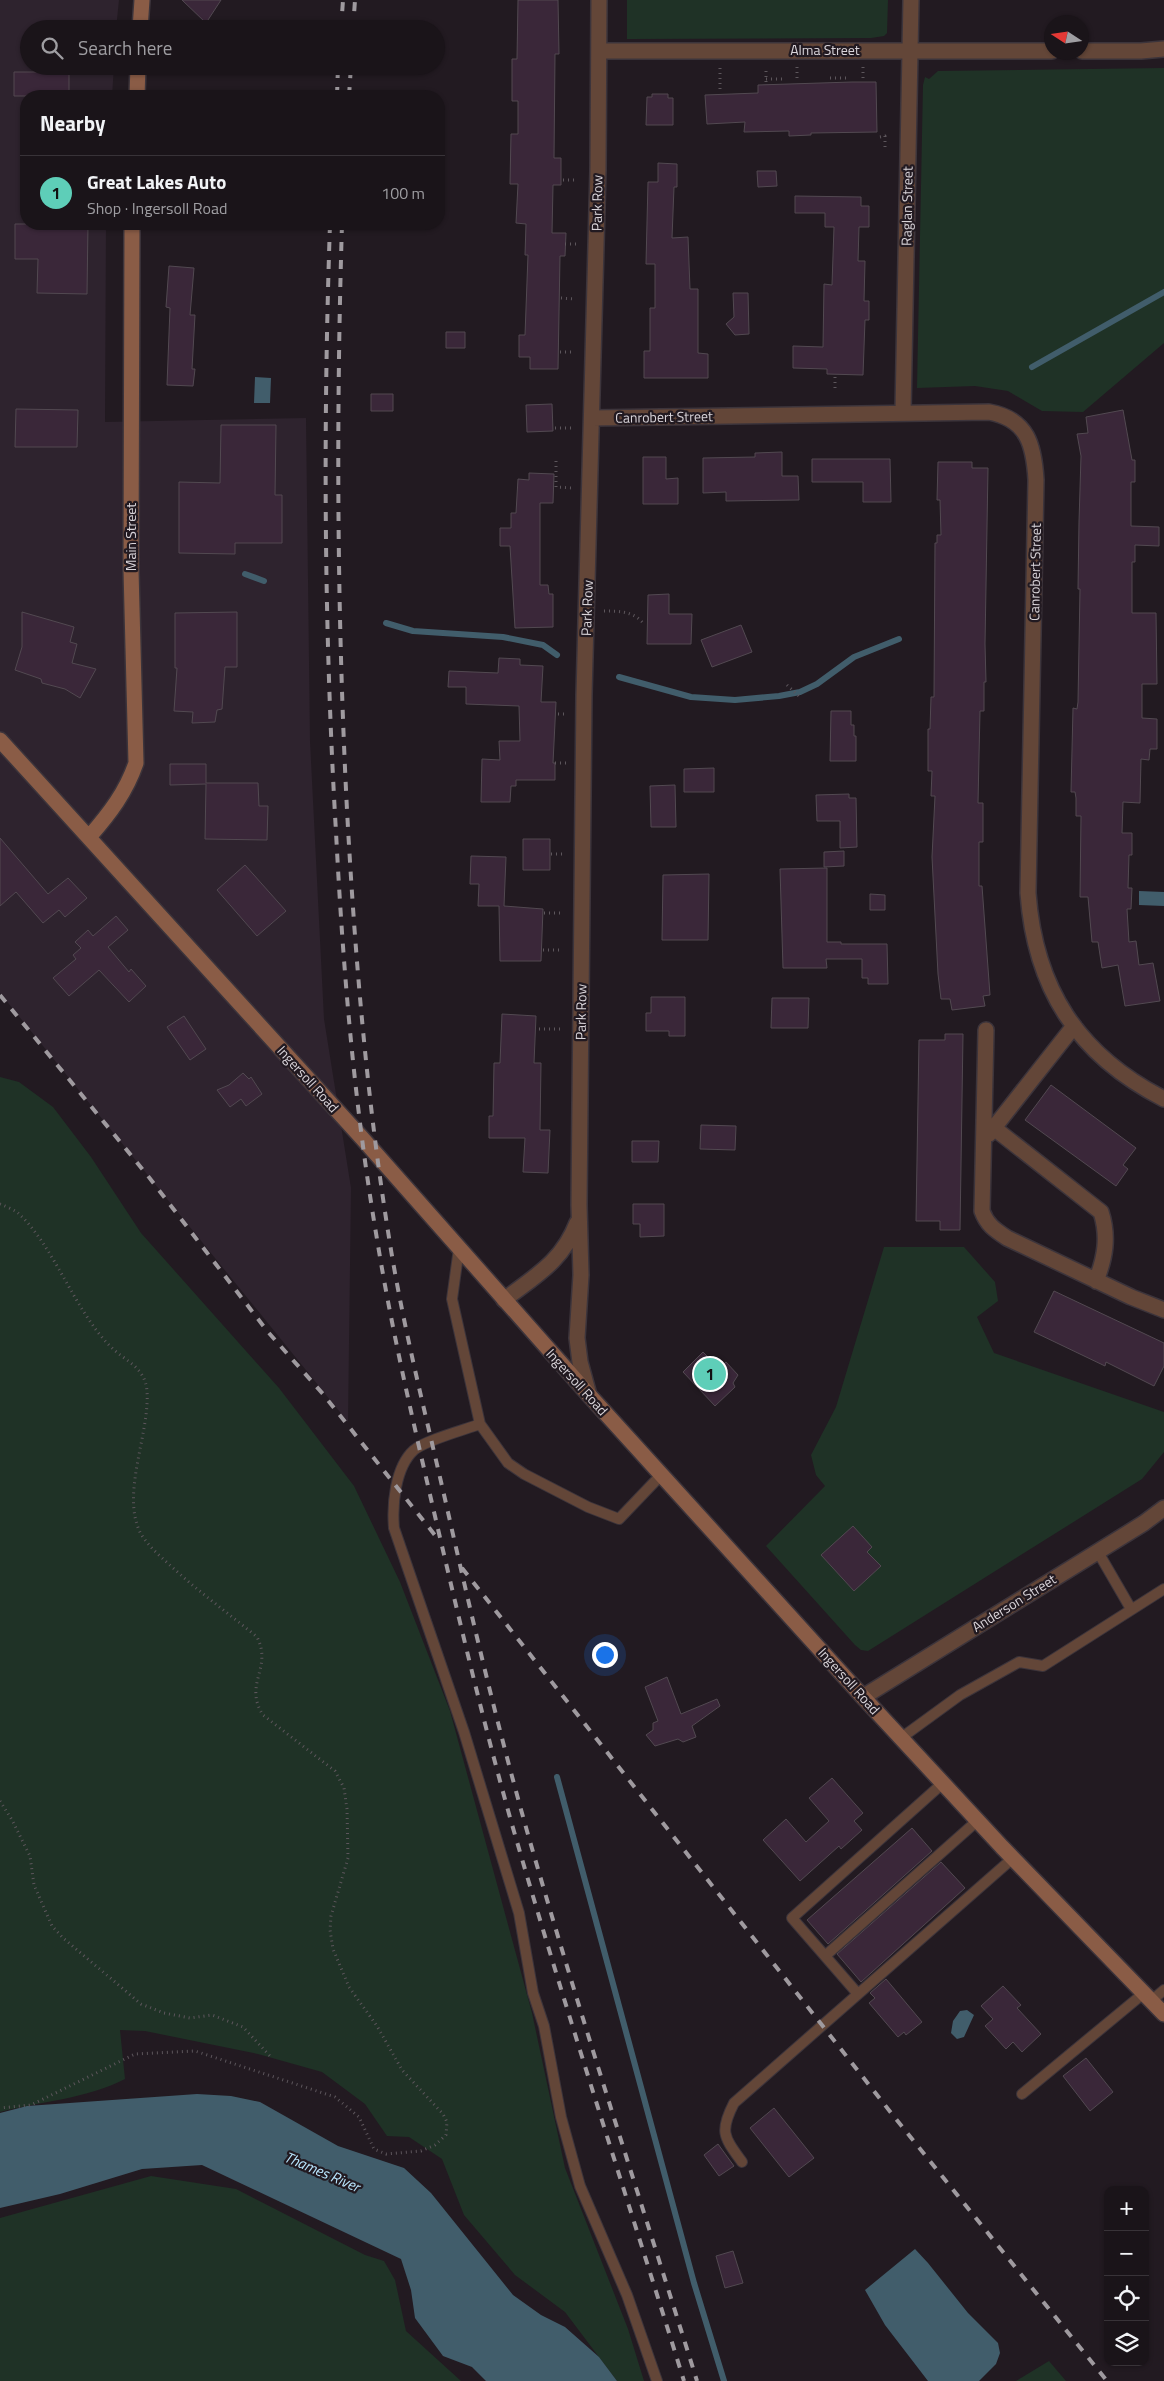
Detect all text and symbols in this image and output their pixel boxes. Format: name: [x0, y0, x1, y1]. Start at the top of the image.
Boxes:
north arrow: [1044, 15, 1089, 60]
search box: [20, 20, 445, 75]
text: Search here: [78, 33, 172, 62]
icon: search: [38, 34, 66, 62]
street label: Alma Street: [790, 39, 860, 60]
text: Nearby: [40, 107, 105, 139]
street label: Raglan Street: [895, 166, 918, 246]
text: Great Lakes Auto: [87, 167, 226, 196]
street label: Park Row: [586, 174, 607, 231]
text: 1: [52, 181, 60, 205]
text: 100 m: [381, 181, 425, 205]
text: Shop · Ingersoll Road: [87, 196, 227, 220]
street label: Canrobert Street: [615, 405, 713, 428]
street label: Main Street: [120, 503, 141, 571]
street label: Canrobert Street: [1023, 523, 1046, 621]
street label: Park Row: [575, 579, 598, 637]
street label: Park Row: [570, 983, 591, 1040]
street label: Ingersoll Road: [273, 1040, 344, 1117]
street label: Ingersoll Road: [542, 1343, 613, 1420]
pin: 1: [694, 1355, 726, 1393]
street label: Anderson Street: [968, 1568, 1060, 1637]
your location: [592, 1642, 618, 1668]
street label: Ingersoll Road: [814, 1642, 885, 1719]
water label: Thames River: [281, 2145, 366, 2199]
map controls: [1104, 2186, 1149, 2366]
button: +: [1104, 2186, 1149, 2231]
button: −: [1104, 2231, 1149, 2276]
button: locate: [1104, 2276, 1149, 2321]
button: layers: [1104, 2321, 1149, 2366]

